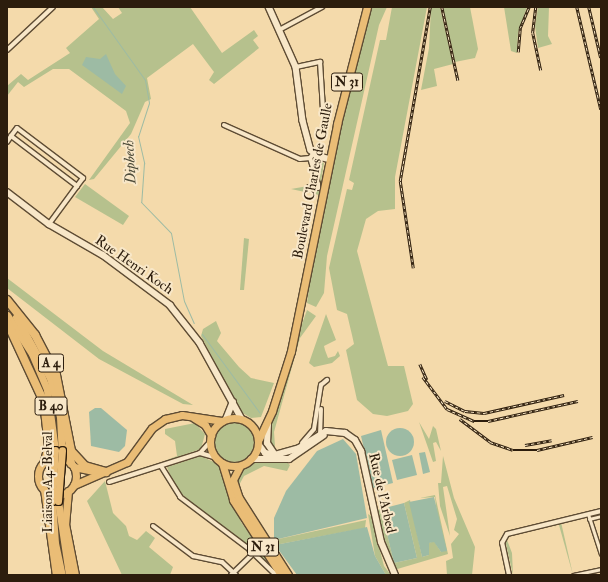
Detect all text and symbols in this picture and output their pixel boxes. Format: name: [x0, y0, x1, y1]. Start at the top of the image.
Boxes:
road number: N 31: [330, 71, 364, 93]
street label: Boulevard Charles de Gaulle: [290, 102, 336, 260]
water label: Dipbech: [120, 140, 140, 184]
street label: Rue Henri Koch: [92, 232, 176, 298]
road number: A 4: [37, 352, 65, 374]
road number: B 40: [34, 395, 68, 417]
street label: Liaison A4-Belval: [40, 431, 56, 533]
street label: Rue de l'Arbed: [365, 451, 399, 535]
road number: N 31: [246, 536, 280, 558]

